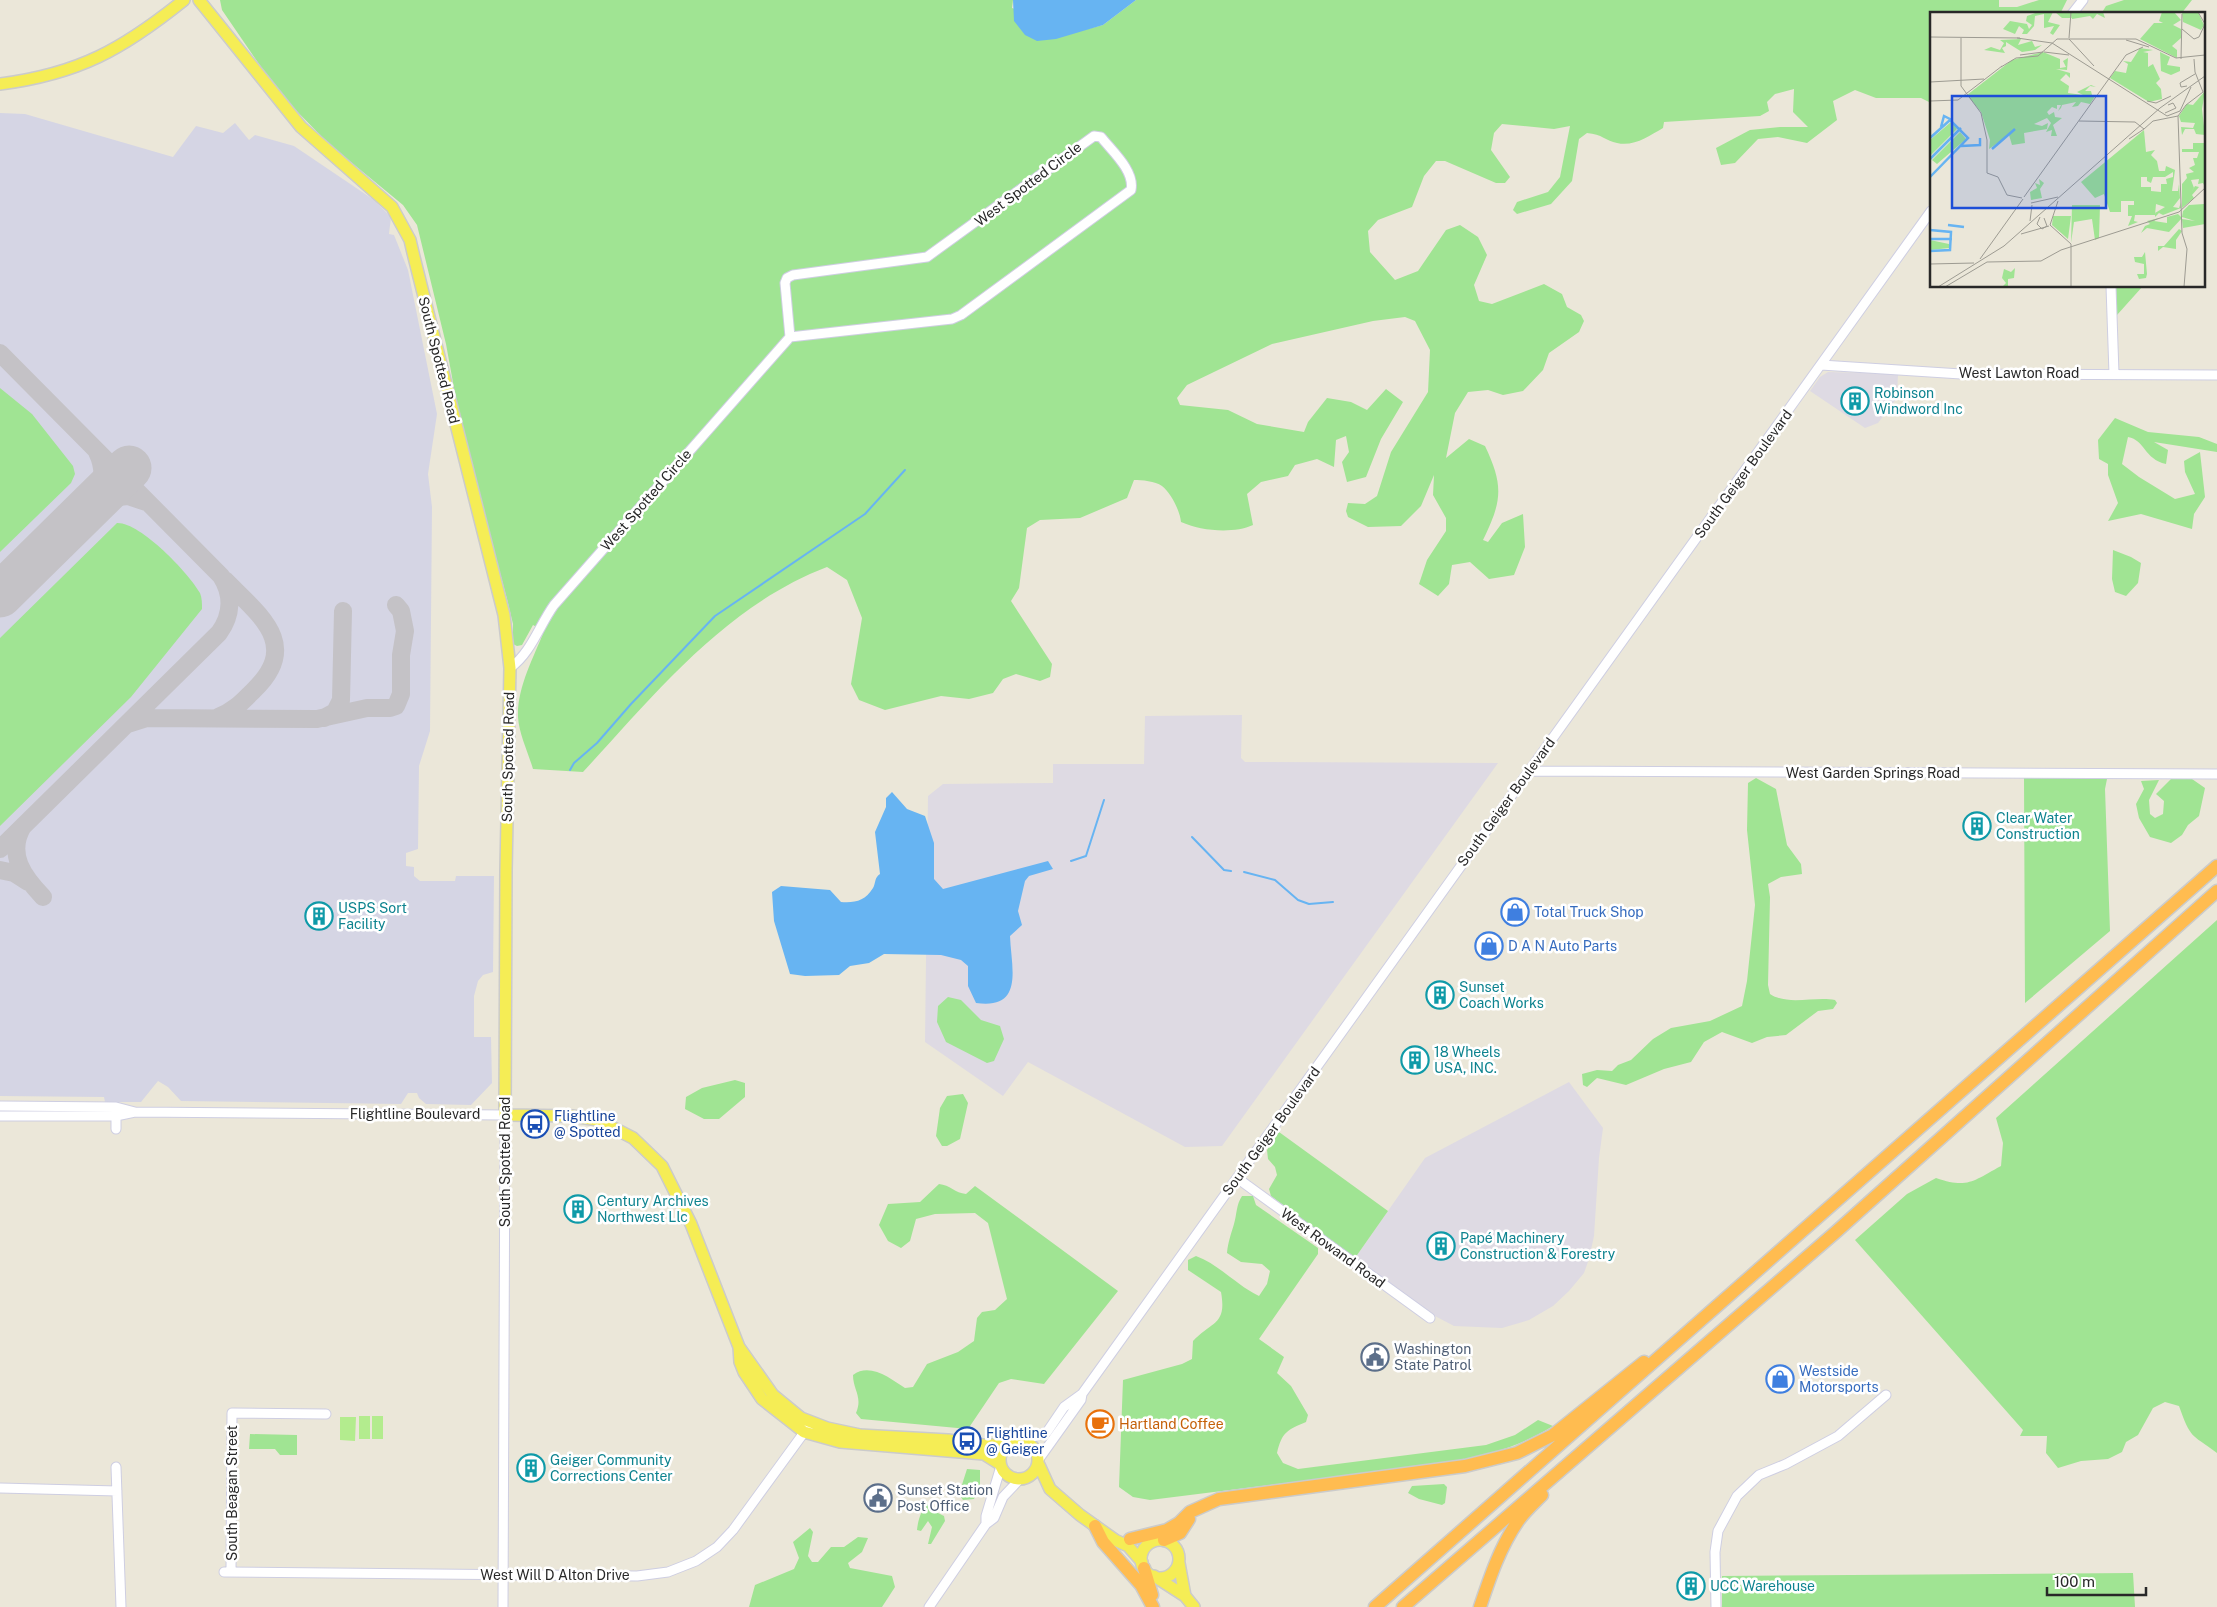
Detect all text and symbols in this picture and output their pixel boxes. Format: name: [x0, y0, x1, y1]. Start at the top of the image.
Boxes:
inset map: [1930, 12, 2204, 288]
street label: West Spotted Circle: [972, 139, 1084, 229]
street label: South Spotted Road: [415, 295, 463, 425]
street label: West Lawton Road: [1959, 365, 2079, 381]
place label: Robinson Windword Inc: [1874, 385, 1963, 417]
building icon: Robinson Windword Inc: [1840, 386, 1870, 416]
street label: South Geiger Boulevard: [1691, 407, 1795, 541]
street label: West Spotted Circle: [598, 446, 694, 554]
street label: South Spotted Road: [499, 692, 517, 822]
street label: South Geiger Boulevard: [1454, 735, 1558, 869]
street label: West Garden Springs Road: [1786, 765, 1960, 781]
place label: Clear Water Construction: [1996, 810, 2080, 842]
building icon: Clear Water Construction: [1962, 811, 1992, 841]
shop icon: Total Truck Shop: [1500, 897, 1530, 927]
place label: USPS Sort Facility: [338, 900, 407, 932]
building icon: USPS Sort Facility: [304, 901, 334, 931]
place label: Total Truck Shop: [1534, 904, 1644, 920]
shop icon: D A N Auto Parts: [1474, 931, 1504, 961]
place label: D A N Auto Parts: [1508, 938, 1617, 954]
place label: Sunset Coach Works: [1459, 979, 1544, 1011]
building icon: Sunset Coach Works: [1425, 980, 1455, 1010]
place label: 18 Wheels USA, INC.: [1434, 1044, 1500, 1076]
building icon: 18 Wheels USA, INC.: [1400, 1045, 1430, 1075]
street label: South Geiger Boulevard: [1219, 1064, 1323, 1198]
street label: South Spotted Road: [497, 1097, 513, 1227]
street label: Flightline Boulevard: [350, 1106, 480, 1122]
place label: Flightline @ Spotted: [554, 1108, 621, 1140]
bus stop icon: Flightline @ Spotted: [520, 1109, 550, 1139]
place label: Century Archives Northwest Llc: [597, 1193, 709, 1225]
building icon: Century Archives Northwest Llc: [563, 1194, 593, 1224]
street label: West Rowand Road: [1278, 1205, 1388, 1291]
place label: Papé Machinery Construction & Forestry: [1460, 1230, 1616, 1262]
building icon: Papé Machinery Construction & Forestry: [1426, 1231, 1456, 1261]
place label: Washington State Patrol: [1394, 1341, 1472, 1373]
public building icon: Washington State Patrol: [1360, 1342, 1390, 1372]
place label: Westside Motorsports: [1799, 1363, 1879, 1395]
shop icon: Westside Motorsports: [1765, 1364, 1795, 1394]
cafe icon: Hartland Coffee: [1085, 1409, 1115, 1439]
place label: Hartland Coffee: [1119, 1416, 1224, 1432]
street label: South Beagan Street: [224, 1425, 240, 1561]
place label: Flightline @ Geiger: [986, 1425, 1048, 1457]
bus stop icon: Flightline @ Geiger: [952, 1426, 982, 1456]
place label: Geiger Community Corrections Center: [550, 1452, 673, 1484]
building icon: Geiger Community Corrections Center: [516, 1453, 546, 1483]
place label: Sunset Station Post Office: [897, 1482, 993, 1514]
public building icon: Sunset Station Post Office: [863, 1483, 893, 1513]
scale bar: [2047, 1564, 2146, 1596]
street label: West Will D Alton Drive: [480, 1567, 630, 1583]
building icon: UCC Warehouse: [1676, 1571, 1706, 1601]
text: 100 m: [2054, 1573, 2095, 1590]
place label: UCC Warehouse: [1710, 1578, 1815, 1594]

